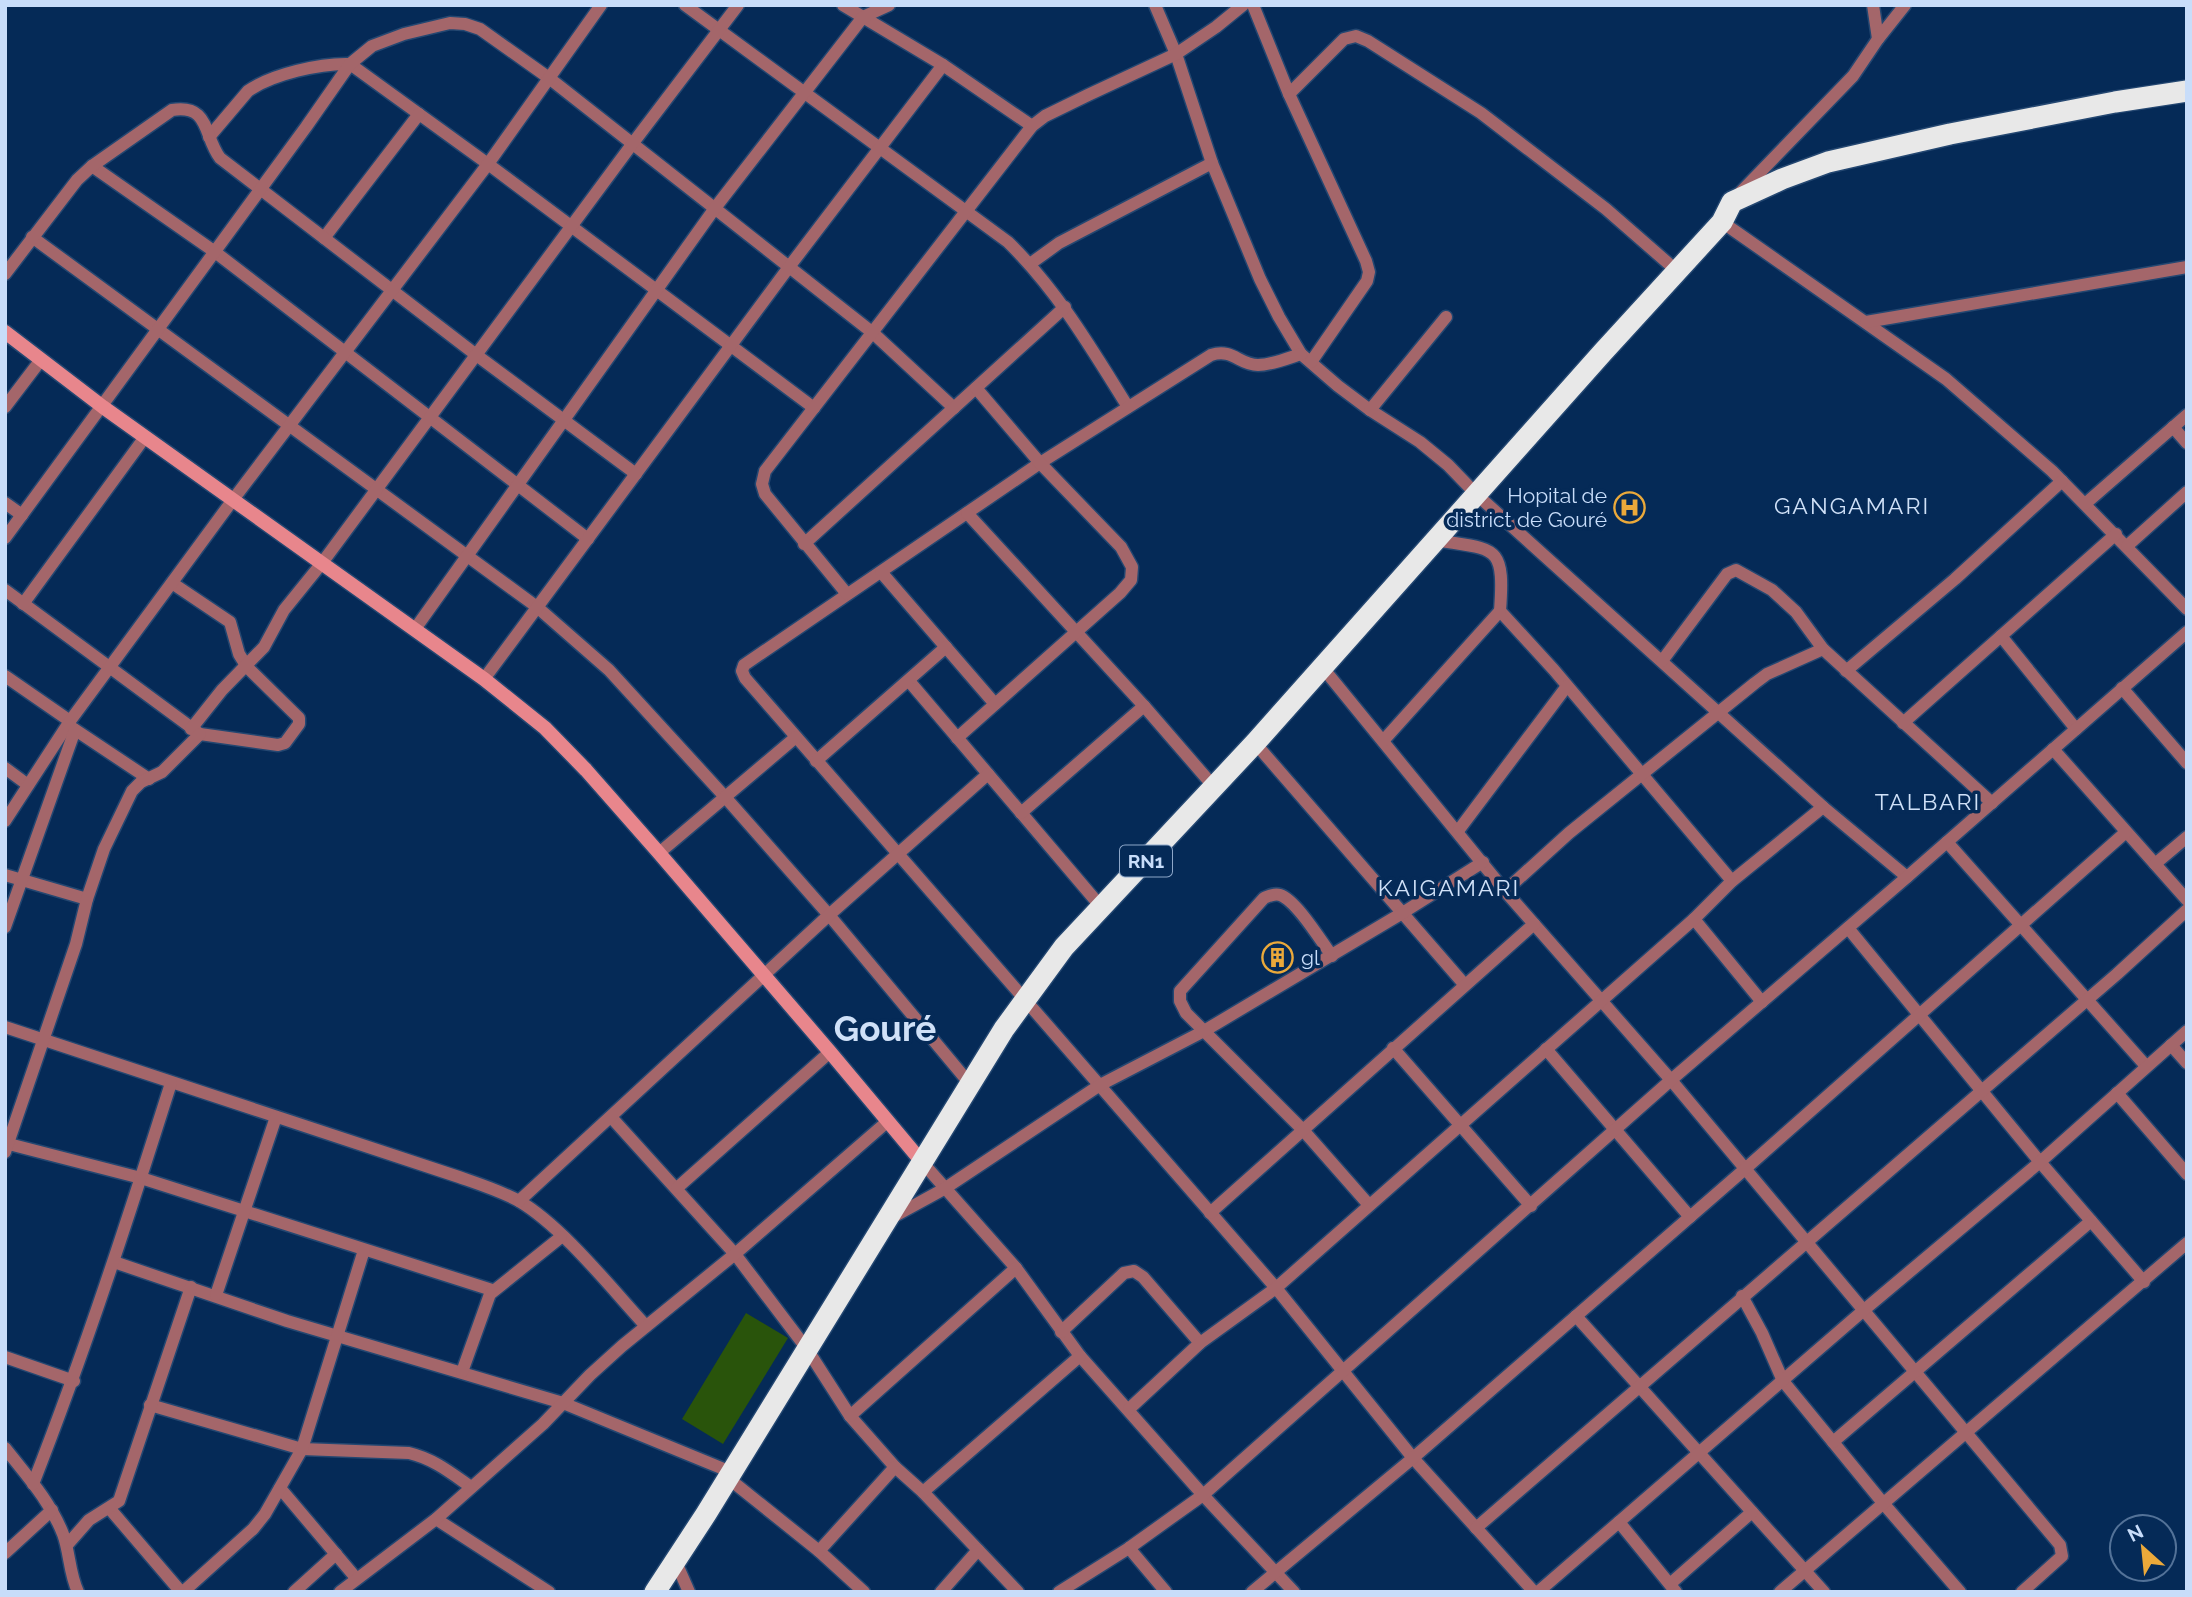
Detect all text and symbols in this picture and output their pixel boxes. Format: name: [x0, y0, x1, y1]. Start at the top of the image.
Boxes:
place label: Hopital de district de Gouré: [1446, 483, 1607, 532]
hospital icon: Hopital de district de Gouré: [1613, 491, 1647, 525]
district label: GANGAMARI: [1774, 492, 1930, 519]
district label: TALBARI: [1875, 788, 1981, 815]
road number: RN1: [1120, 846, 1172, 876]
district label: KAIGAMARI: [1378, 874, 1520, 901]
building icon: gl: [1261, 941, 1295, 975]
place label: gl: [1301, 945, 1320, 970]
district label: Gouré: [834, 1008, 936, 1049]
north arrow: [2108, 1513, 2178, 1583]
text: N: [2124, 1520, 2147, 1546]

